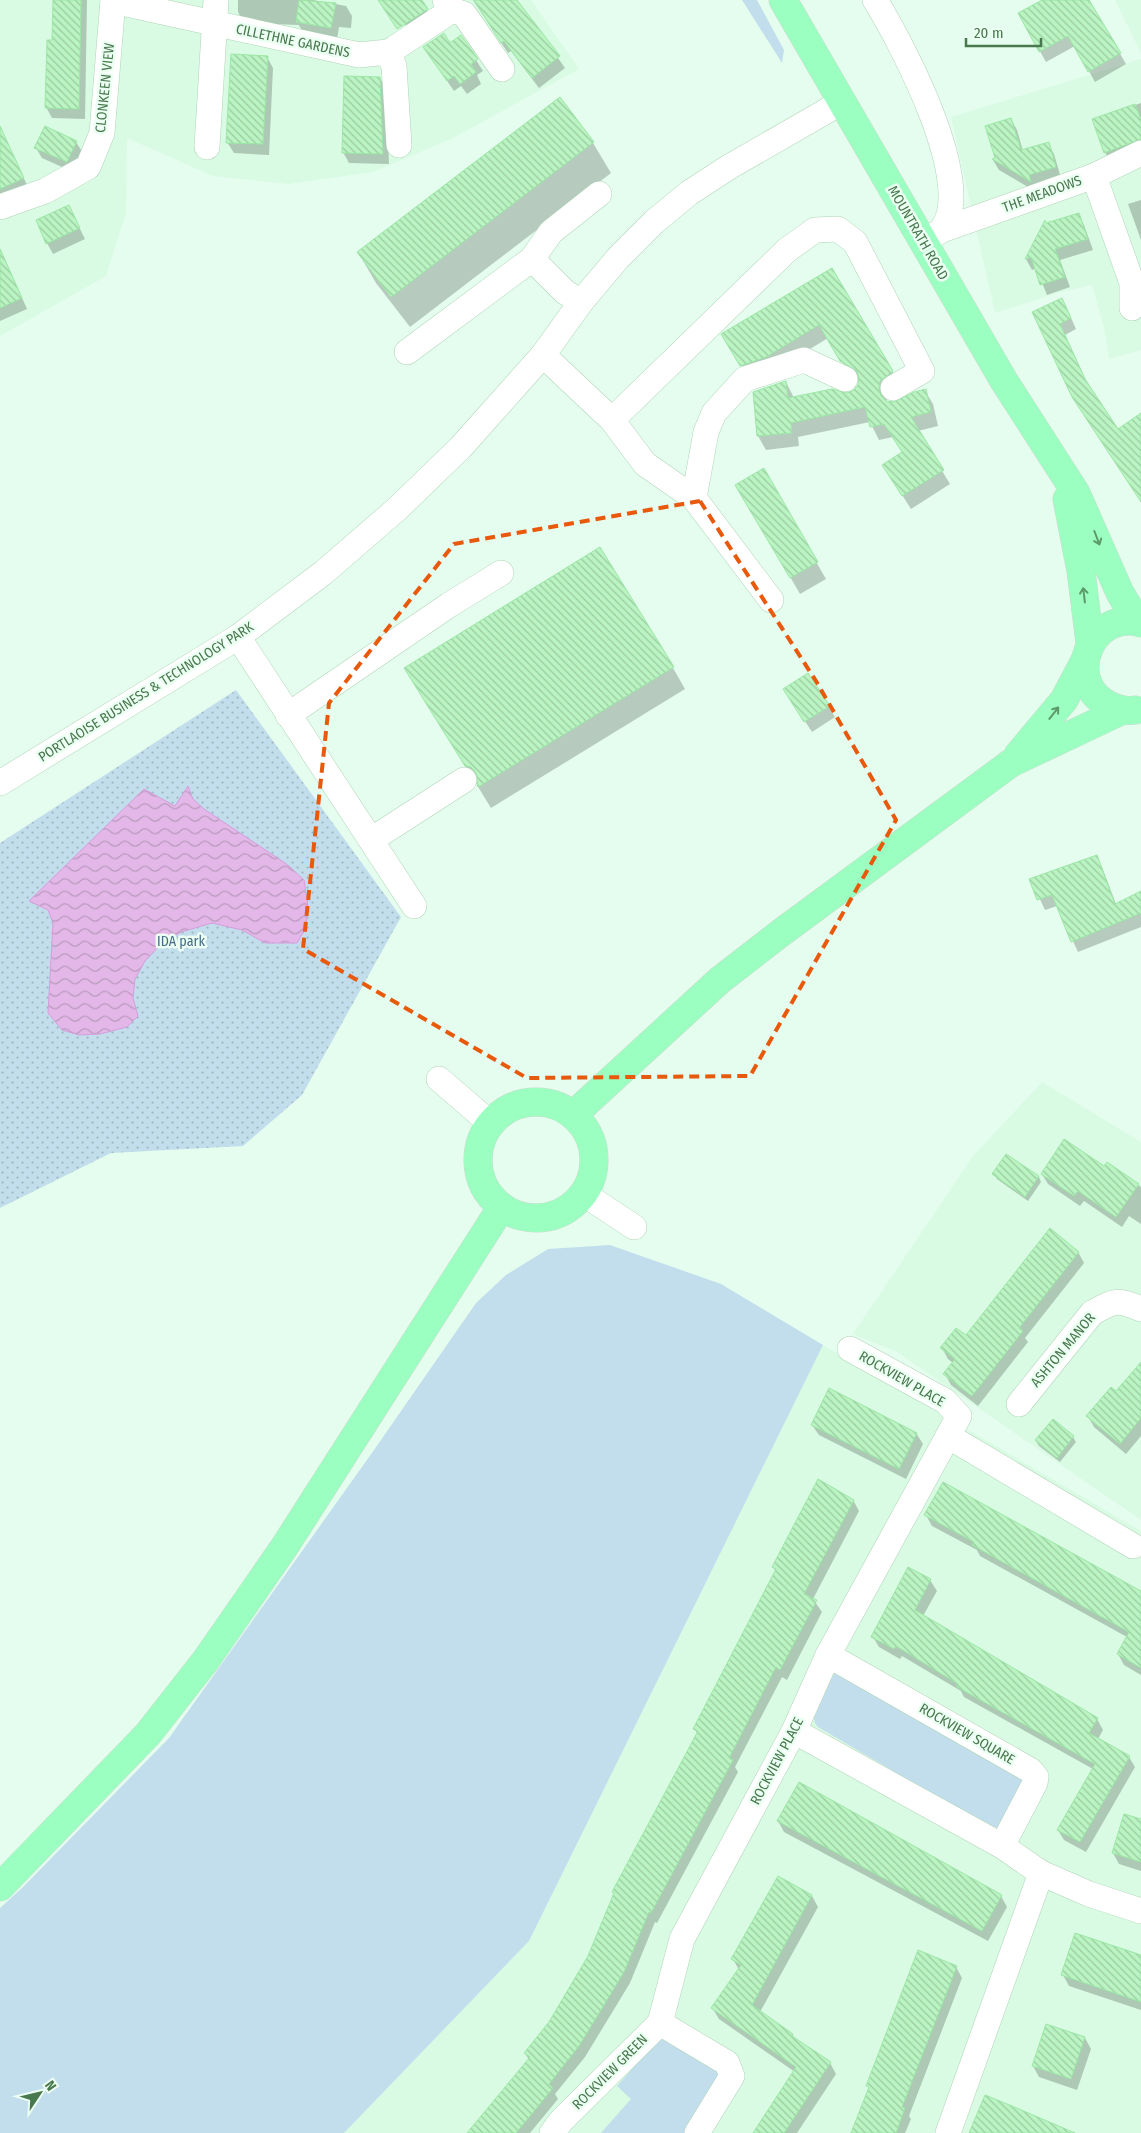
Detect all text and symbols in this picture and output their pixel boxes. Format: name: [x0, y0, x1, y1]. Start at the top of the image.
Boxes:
scale bar: [966, 15, 1041, 47]
street label: CILLETHNE GARDENS: [234, 21, 352, 61]
text: 20 m: [974, 24, 1004, 42]
street label: CLONKEEN VIEW: [92, 42, 118, 134]
street label: THE MEADOWS: [1000, 172, 1084, 216]
street label: MOUNTRATH ROAD: [884, 183, 952, 283]
one-way arrow: [1093, 530, 1102, 545]
one-way arrow: [1079, 587, 1089, 603]
street label: PORTLAOISE BUSINESS & TECHNOLOGY PARK: [35, 618, 257, 766]
one-way arrow: [1048, 707, 1059, 720]
park label: IDA park: [157, 933, 205, 950]
street label: ASHTON MANOR: [1027, 1309, 1099, 1391]
street label: ROCKVIEW PLACE: [856, 1348, 948, 1411]
street label: ROCKVIEW SQUARE: [916, 1700, 1018, 1768]
street label: ROCKVIEW PLACE: [747, 1714, 807, 1808]
street label: ROCKVIEW GREEN: [569, 2031, 651, 2113]
north arrow: [15, 2068, 65, 2118]
text: N: [41, 2078, 60, 2094]

